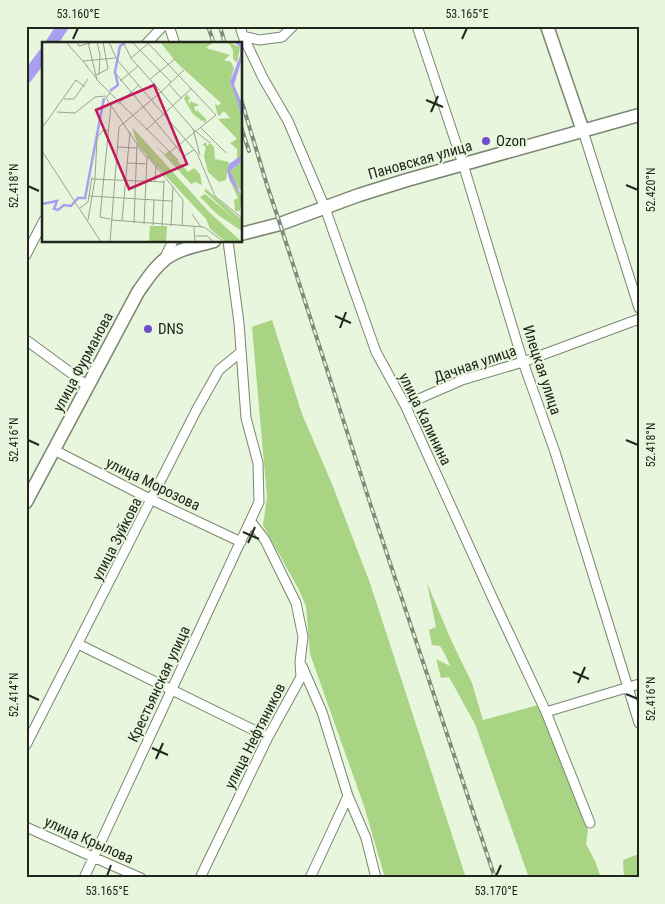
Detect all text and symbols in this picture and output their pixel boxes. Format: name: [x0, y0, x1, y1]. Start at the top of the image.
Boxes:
text: 53.160°E: [56, 7, 100, 21]
text: 53.165°E: [445, 7, 489, 21]
inset map: [42, 42, 242, 242]
place label: Ozon: [496, 132, 526, 150]
marker: Ozon: [480, 135, 492, 147]
street label: Пановская улица: [366, 137, 474, 183]
text: 52.418°N: [7, 164, 21, 208]
text: 52.420°N: [644, 168, 658, 212]
street label: улица Фурманова: [49, 309, 117, 415]
place label: DNS: [158, 320, 184, 338]
marker: DNS: [142, 323, 154, 335]
street label: Илецкая улица: [519, 323, 565, 417]
street label: Дачная улица: [431, 341, 519, 387]
street label: улица Калинина: [395, 370, 455, 468]
text: 52.416°N: [7, 418, 21, 462]
text: 52.418°N: [644, 423, 658, 467]
street label: улица Морозова: [103, 453, 203, 515]
street label: улица Зуйкова: [88, 495, 146, 583]
street label: Крестьянская улица: [124, 623, 194, 745]
text: 52.414°N: [7, 673, 21, 717]
text: 52.416°N: [644, 677, 658, 721]
street label: улица Нефтяников: [221, 680, 289, 792]
street label: улица Крылова: [42, 812, 136, 868]
text: 53.165°E: [85, 884, 129, 898]
text: 53.170°E: [474, 884, 518, 898]

